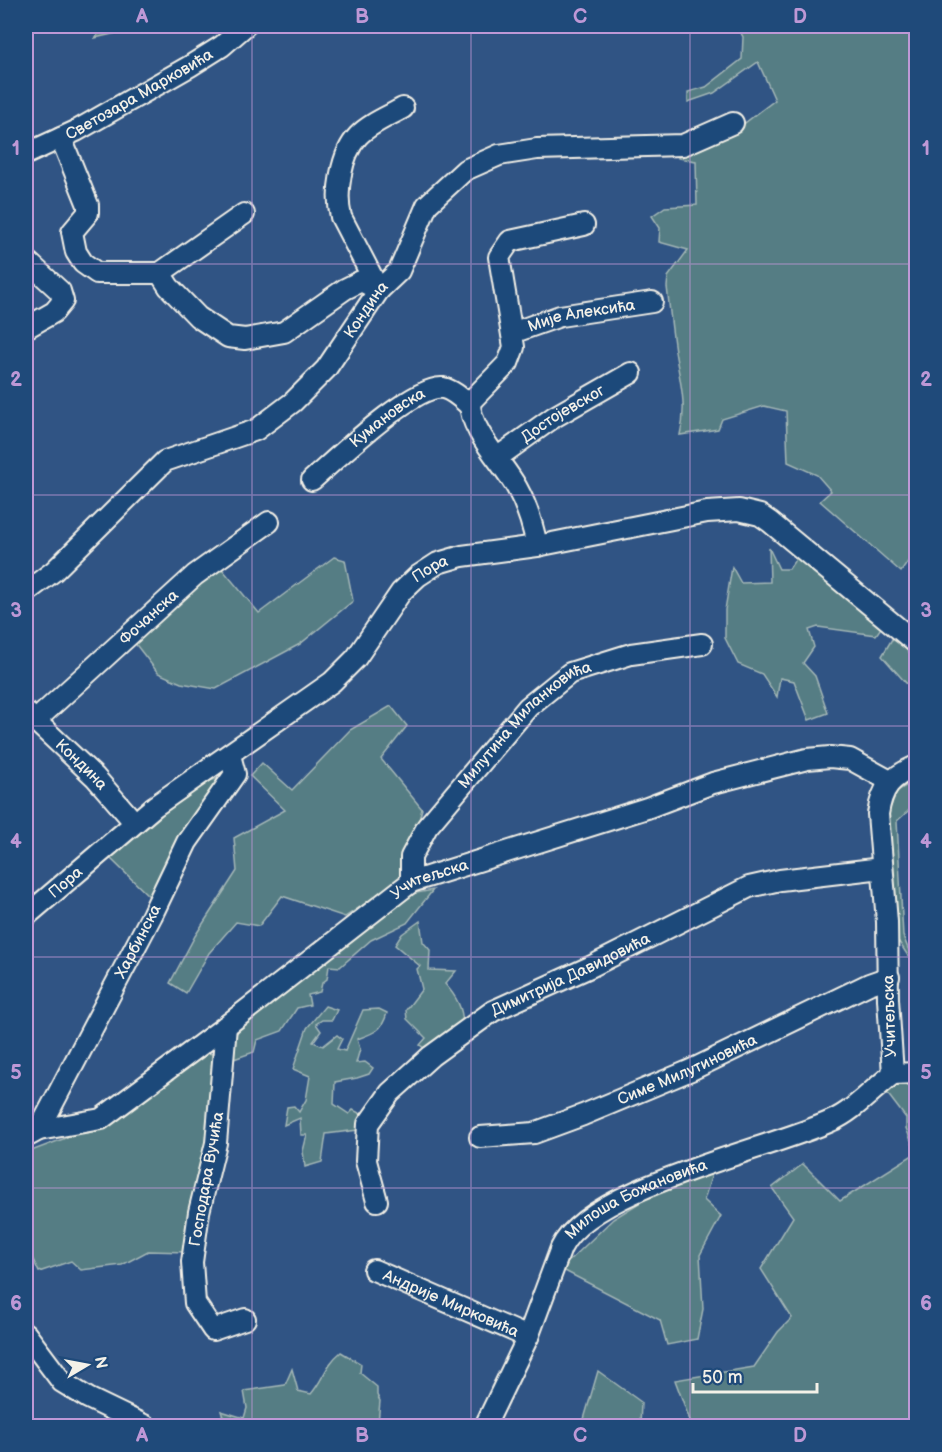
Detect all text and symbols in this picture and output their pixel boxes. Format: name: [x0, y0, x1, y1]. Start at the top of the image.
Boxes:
text: A: [135, 5, 149, 29]
text: B: [355, 5, 369, 29]
text: C: [573, 5, 587, 29]
text: D: [793, 5, 807, 29]
street label: Светозара Марковића: [63, 44, 217, 144]
text: 1: [12, 137, 20, 161]
text: 1: [922, 137, 930, 161]
street label: Кондина: [340, 277, 392, 342]
street label: Мије Алексића: [525, 295, 637, 336]
text: 2: [10, 368, 22, 392]
text: 2: [920, 368, 932, 392]
street label: Достојевског: [517, 381, 608, 447]
street label: Кумановска: [346, 384, 429, 452]
street label: Пора: [408, 551, 451, 587]
street label: Фочанска: [115, 585, 183, 649]
text: 3: [10, 599, 22, 623]
text: 3: [920, 599, 932, 623]
street label: Милутина Миланковића: [454, 657, 594, 792]
street label: Кондина: [51, 735, 112, 794]
text: 4: [10, 830, 22, 854]
text: 4: [920, 830, 932, 854]
street label: Учитељска: [387, 855, 471, 904]
street label: Пора: [45, 862, 87, 902]
street label: Харбинска: [111, 901, 165, 982]
street label: Димитрија Давидовића: [488, 929, 654, 1020]
street label: Учитељска: [879, 974, 901, 1058]
street label: Симе Милутиновића: [615, 1030, 761, 1109]
text: 5: [10, 1061, 22, 1085]
text: 5: [920, 1061, 932, 1085]
street label: Господара Вучића: [186, 1110, 228, 1248]
street label: Милоша Божановића: [561, 1155, 710, 1243]
street label: Андрије Мирковића: [379, 1265, 522, 1342]
text: 6: [10, 1292, 22, 1316]
text: 6: [920, 1292, 932, 1316]
north arrow: [57, 1335, 117, 1395]
text: N: [90, 1355, 111, 1370]
scale bar: [693, 1356, 818, 1394]
text: 50 m: [702, 1367, 743, 1388]
text: A: [135, 1424, 149, 1448]
text: B: [355, 1424, 369, 1448]
text: C: [573, 1424, 587, 1448]
text: D: [793, 1424, 807, 1448]

